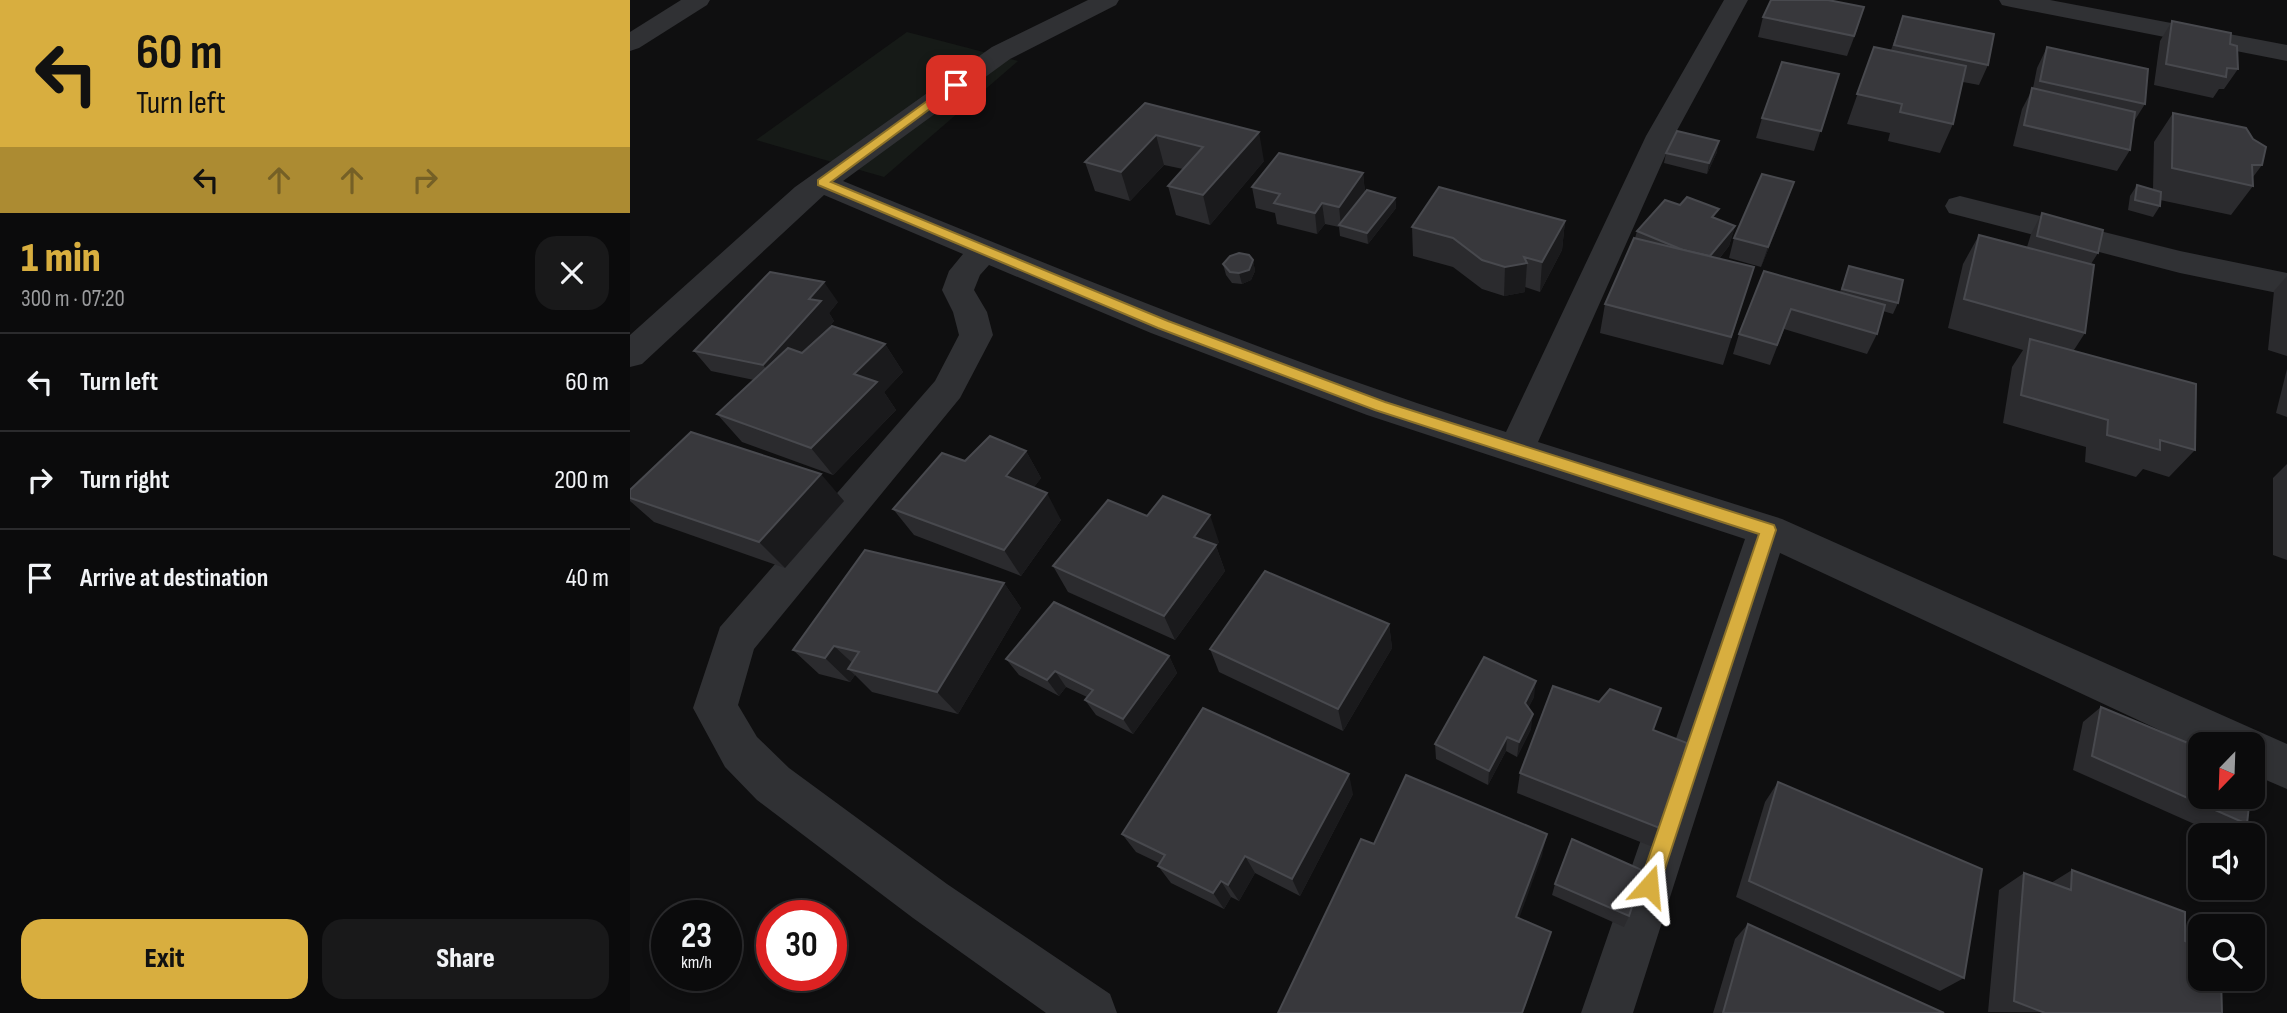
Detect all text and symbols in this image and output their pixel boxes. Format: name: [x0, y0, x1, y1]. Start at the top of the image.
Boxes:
text: 60 m: [136, 24, 223, 83]
icon: left: [21, 28, 112, 119]
pin: [926, 55, 986, 115]
icon: arrive: [937, 66, 975, 104]
text: Turn left: [136, 84, 226, 123]
icon: left: [187, 161, 225, 199]
icon: ahead: [260, 161, 298, 199]
icon: ahead: [333, 161, 371, 199]
icon: right: [406, 161, 444, 199]
text: 1 min: [21, 233, 101, 284]
button: close: [535, 236, 609, 310]
text: 300 m · 07:20: [21, 285, 125, 313]
icon: left: [21, 363, 59, 401]
text: Turn left: [80, 367, 158, 398]
text: 60 m: [565, 367, 609, 398]
icon: right: [21, 461, 59, 499]
text: Turn right: [80, 465, 169, 496]
text: 200 m: [554, 465, 609, 496]
icon: arrive: [21, 559, 59, 597]
text: Arrive at destination: [80, 563, 268, 594]
text: 40 m: [566, 563, 609, 594]
north arrow: [2188, 732, 2264, 808]
map controls: [2188, 732, 2265, 991]
button: sound: [2188, 823, 2265, 900]
position arrow: [1612, 849, 1686, 923]
speed limit sign: 30: [756, 900, 847, 991]
button: search: [2188, 914, 2265, 991]
text: 23: [681, 915, 712, 958]
button: Exit: [21, 919, 308, 999]
button: Share: [322, 919, 609, 999]
text: km/h: [681, 952, 712, 973]

